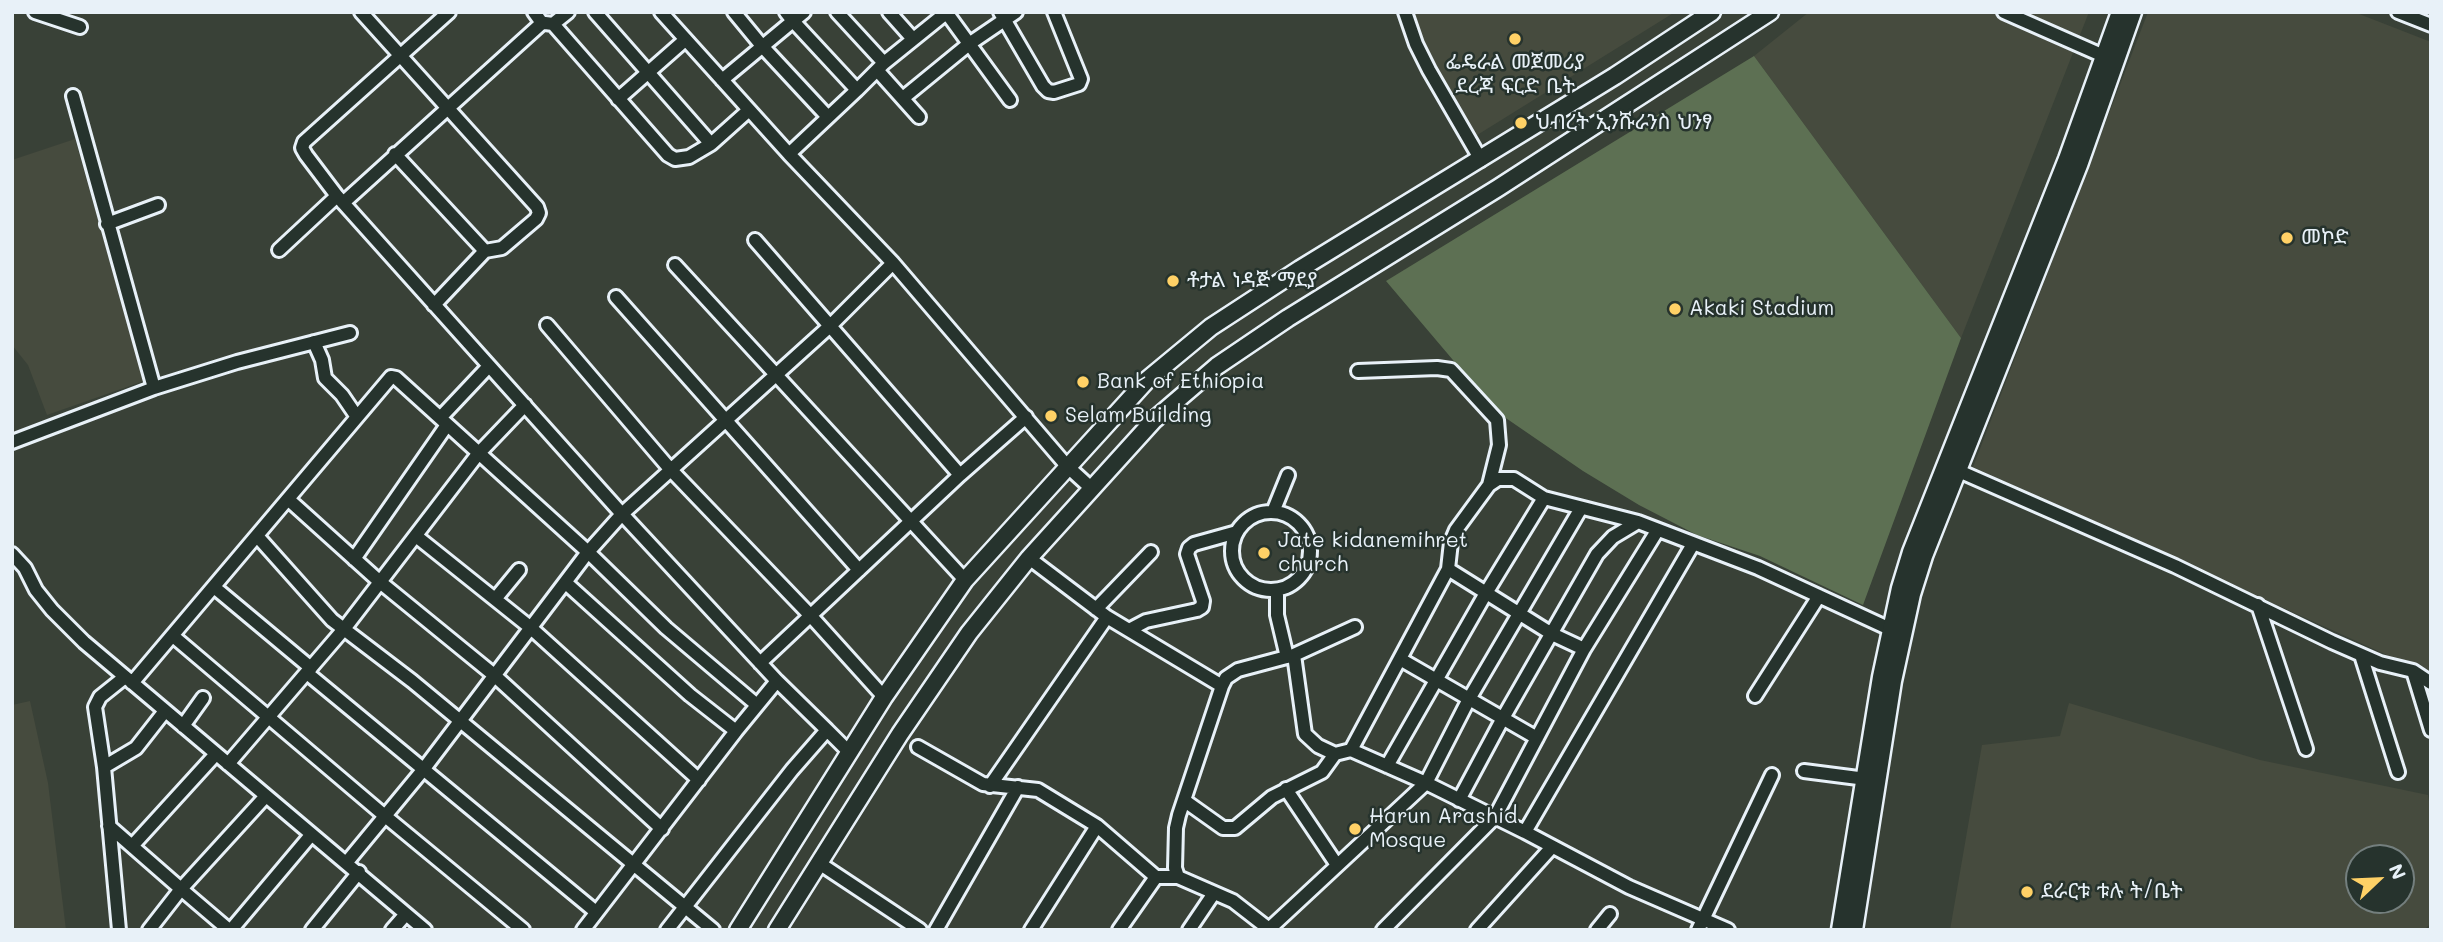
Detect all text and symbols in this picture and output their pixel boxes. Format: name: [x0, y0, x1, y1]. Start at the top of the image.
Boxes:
marker: ፌዴራል መጀመሪያ ደረጃ ፍርድ ቤት: [1507, 31, 1523, 47]
place label: ፌዴራል መጀመሪያ ደረጃ ፍርድ ቤት: [1445, 50, 1585, 100]
place label: ህብረት ኢንሹራንስ ህንፃ: [1535, 110, 1713, 136]
marker: ህብረት ኢንሹራንስ ህንፃ: [1513, 115, 1529, 131]
place label: መኮድ: [2301, 225, 2349, 251]
marker: መኮድ: [2279, 230, 2295, 246]
place label: ቶታል ነዳጅ ማደያ: [1187, 268, 1317, 294]
marker: ቶታል ነዳጅ ማደያ: [1165, 273, 1181, 289]
place label: Akaki Stadium: [1689, 296, 1834, 322]
marker: Akaki Stadium: [1667, 301, 1683, 317]
place label: Bank of Ethiopia: [1097, 369, 1264, 395]
marker: Bank of Ethiopia: [1075, 374, 1091, 390]
place label: Selam Building: [1065, 403, 1211, 429]
marker: Selam Building: [1043, 408, 1059, 424]
place label: Jate kidanemihret church: [1278, 528, 1468, 578]
marker: Jate kidanemihret church: [1256, 545, 1272, 561]
place label: Harun Arashid Mosque: [1369, 804, 1517, 854]
marker: Harun Arashid Mosque: [1347, 821, 1363, 837]
north arrow: [2345, 844, 2415, 914]
text: N: [2384, 860, 2412, 883]
place label: ደራርቱ ቱሉ ት/ቤት: [2041, 879, 2183, 905]
marker: ደራርቱ ቱሉ ት/ቤት: [2019, 884, 2035, 900]

